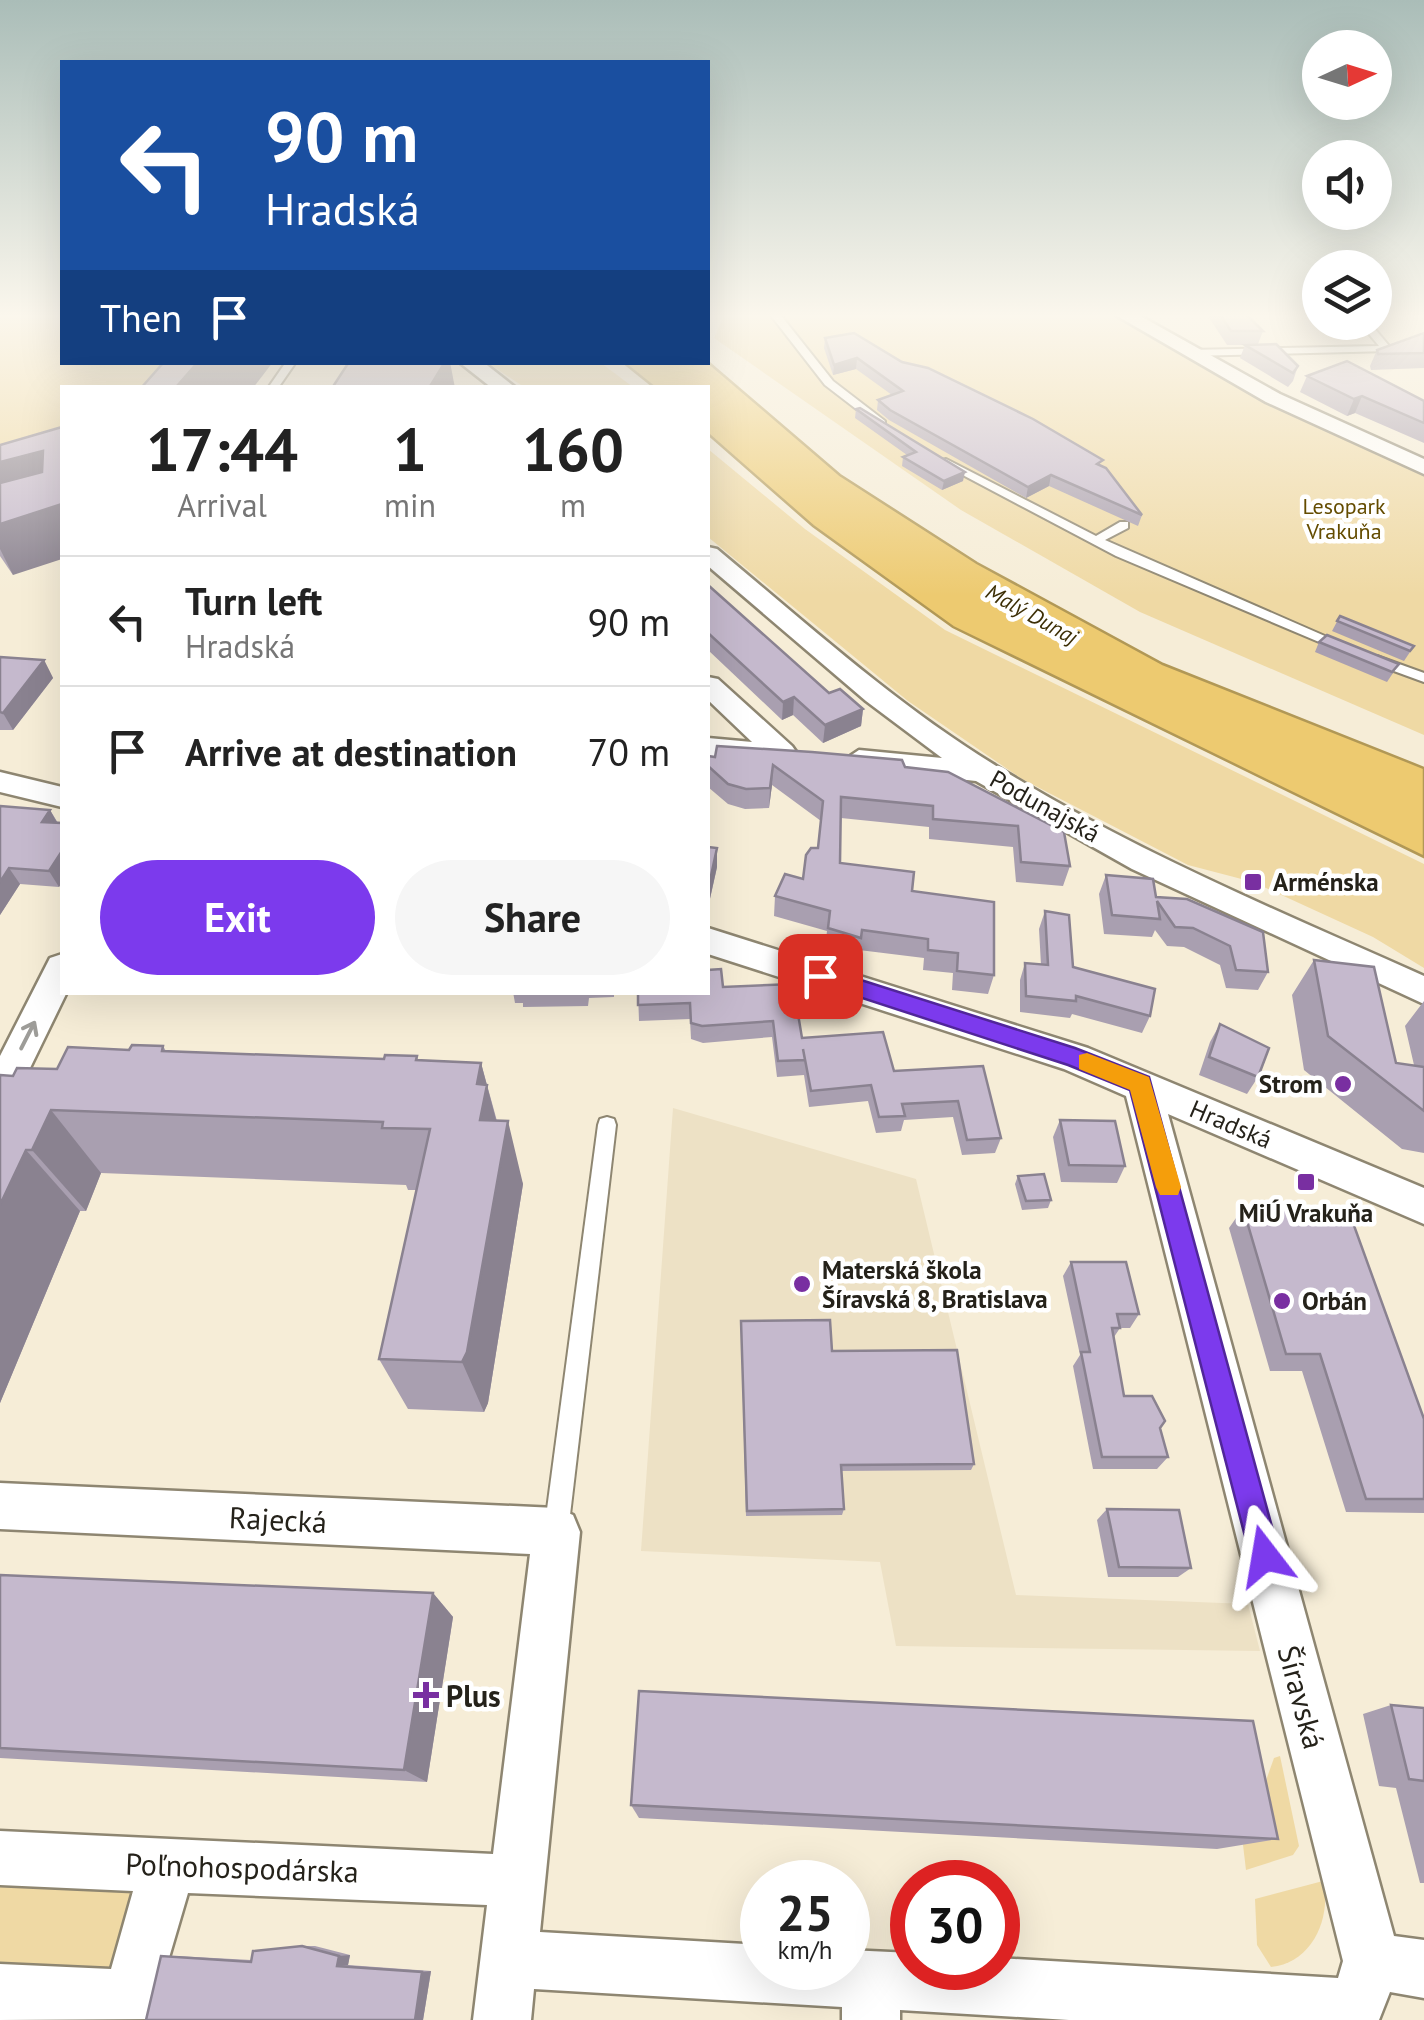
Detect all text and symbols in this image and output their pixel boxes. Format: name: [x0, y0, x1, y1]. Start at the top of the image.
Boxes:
north arrow: [1302, 30, 1392, 120]
map controls: [1302, 30, 1392, 340]
text: 90 m: [265, 91, 418, 181]
icon: left: [100, 100, 230, 230]
button: sound: [1302, 140, 1392, 230]
text: Hradská: [265, 179, 420, 237]
button: layers: [1302, 250, 1392, 340]
icon: arrive: [202, 290, 257, 345]
text: Then: [100, 293, 182, 342]
text: 17:44: [146, 410, 298, 488]
text: 1: [393, 410, 427, 488]
text: 160: [522, 410, 624, 488]
text: Arrival: [177, 484, 267, 526]
text: min: [384, 484, 436, 526]
text: m: [560, 484, 586, 526]
park label: Lesopark Vrakuňa: [1302, 492, 1386, 545]
text: Turn left: [185, 576, 322, 625]
water label: Malý Dunaj: [981, 577, 1083, 651]
icon: left: [100, 594, 155, 649]
text: 90 m: [588, 597, 670, 646]
text: Hradská: [185, 625, 295, 667]
icon: arrive: [100, 724, 155, 779]
text: Arrive at destination: [185, 727, 517, 776]
text: 70 m: [588, 727, 670, 776]
street label: Podunajská: [984, 763, 1106, 849]
button: Exit: [100, 860, 375, 975]
button: Share: [395, 860, 670, 975]
place label: Arménska: [1273, 866, 1379, 898]
marker: Arménska: [1242, 871, 1264, 893]
pin: [778, 934, 863, 1019]
icon: arrive: [793, 949, 848, 1004]
one-way arrow: [19, 1021, 38, 1051]
place label: Strom: [1259, 1068, 1323, 1100]
marker: Strom: [1332, 1073, 1354, 1095]
street label: Hradská: [1185, 1092, 1277, 1156]
marker: MiÚ Vrakuňa: [1295, 1171, 1317, 1193]
place label: MiÚ Vrakuňa: [1239, 1197, 1373, 1229]
place label: Materská škola Šíravská 8, Bratislava: [822, 1254, 1048, 1315]
marker: Materská škola Šíravská 8, Bratislava: [791, 1273, 813, 1295]
place label: Orbán: [1302, 1285, 1367, 1317]
marker: Orbán: [1271, 1290, 1293, 1312]
street label: Rajecká: [228, 1497, 328, 1541]
position arrow: [1213, 1504, 1317, 1608]
street label: Šíravská: [1270, 1641, 1334, 1753]
place label: Plus: [446, 1676, 501, 1715]
marker: Plus: [415, 1684, 437, 1706]
street label: Poľnohospodárska: [125, 1843, 359, 1891]
speed limit sign: 30: [890, 1860, 1020, 1990]
text: 25: [777, 1880, 833, 1945]
text: km/h: [778, 1934, 832, 1966]

